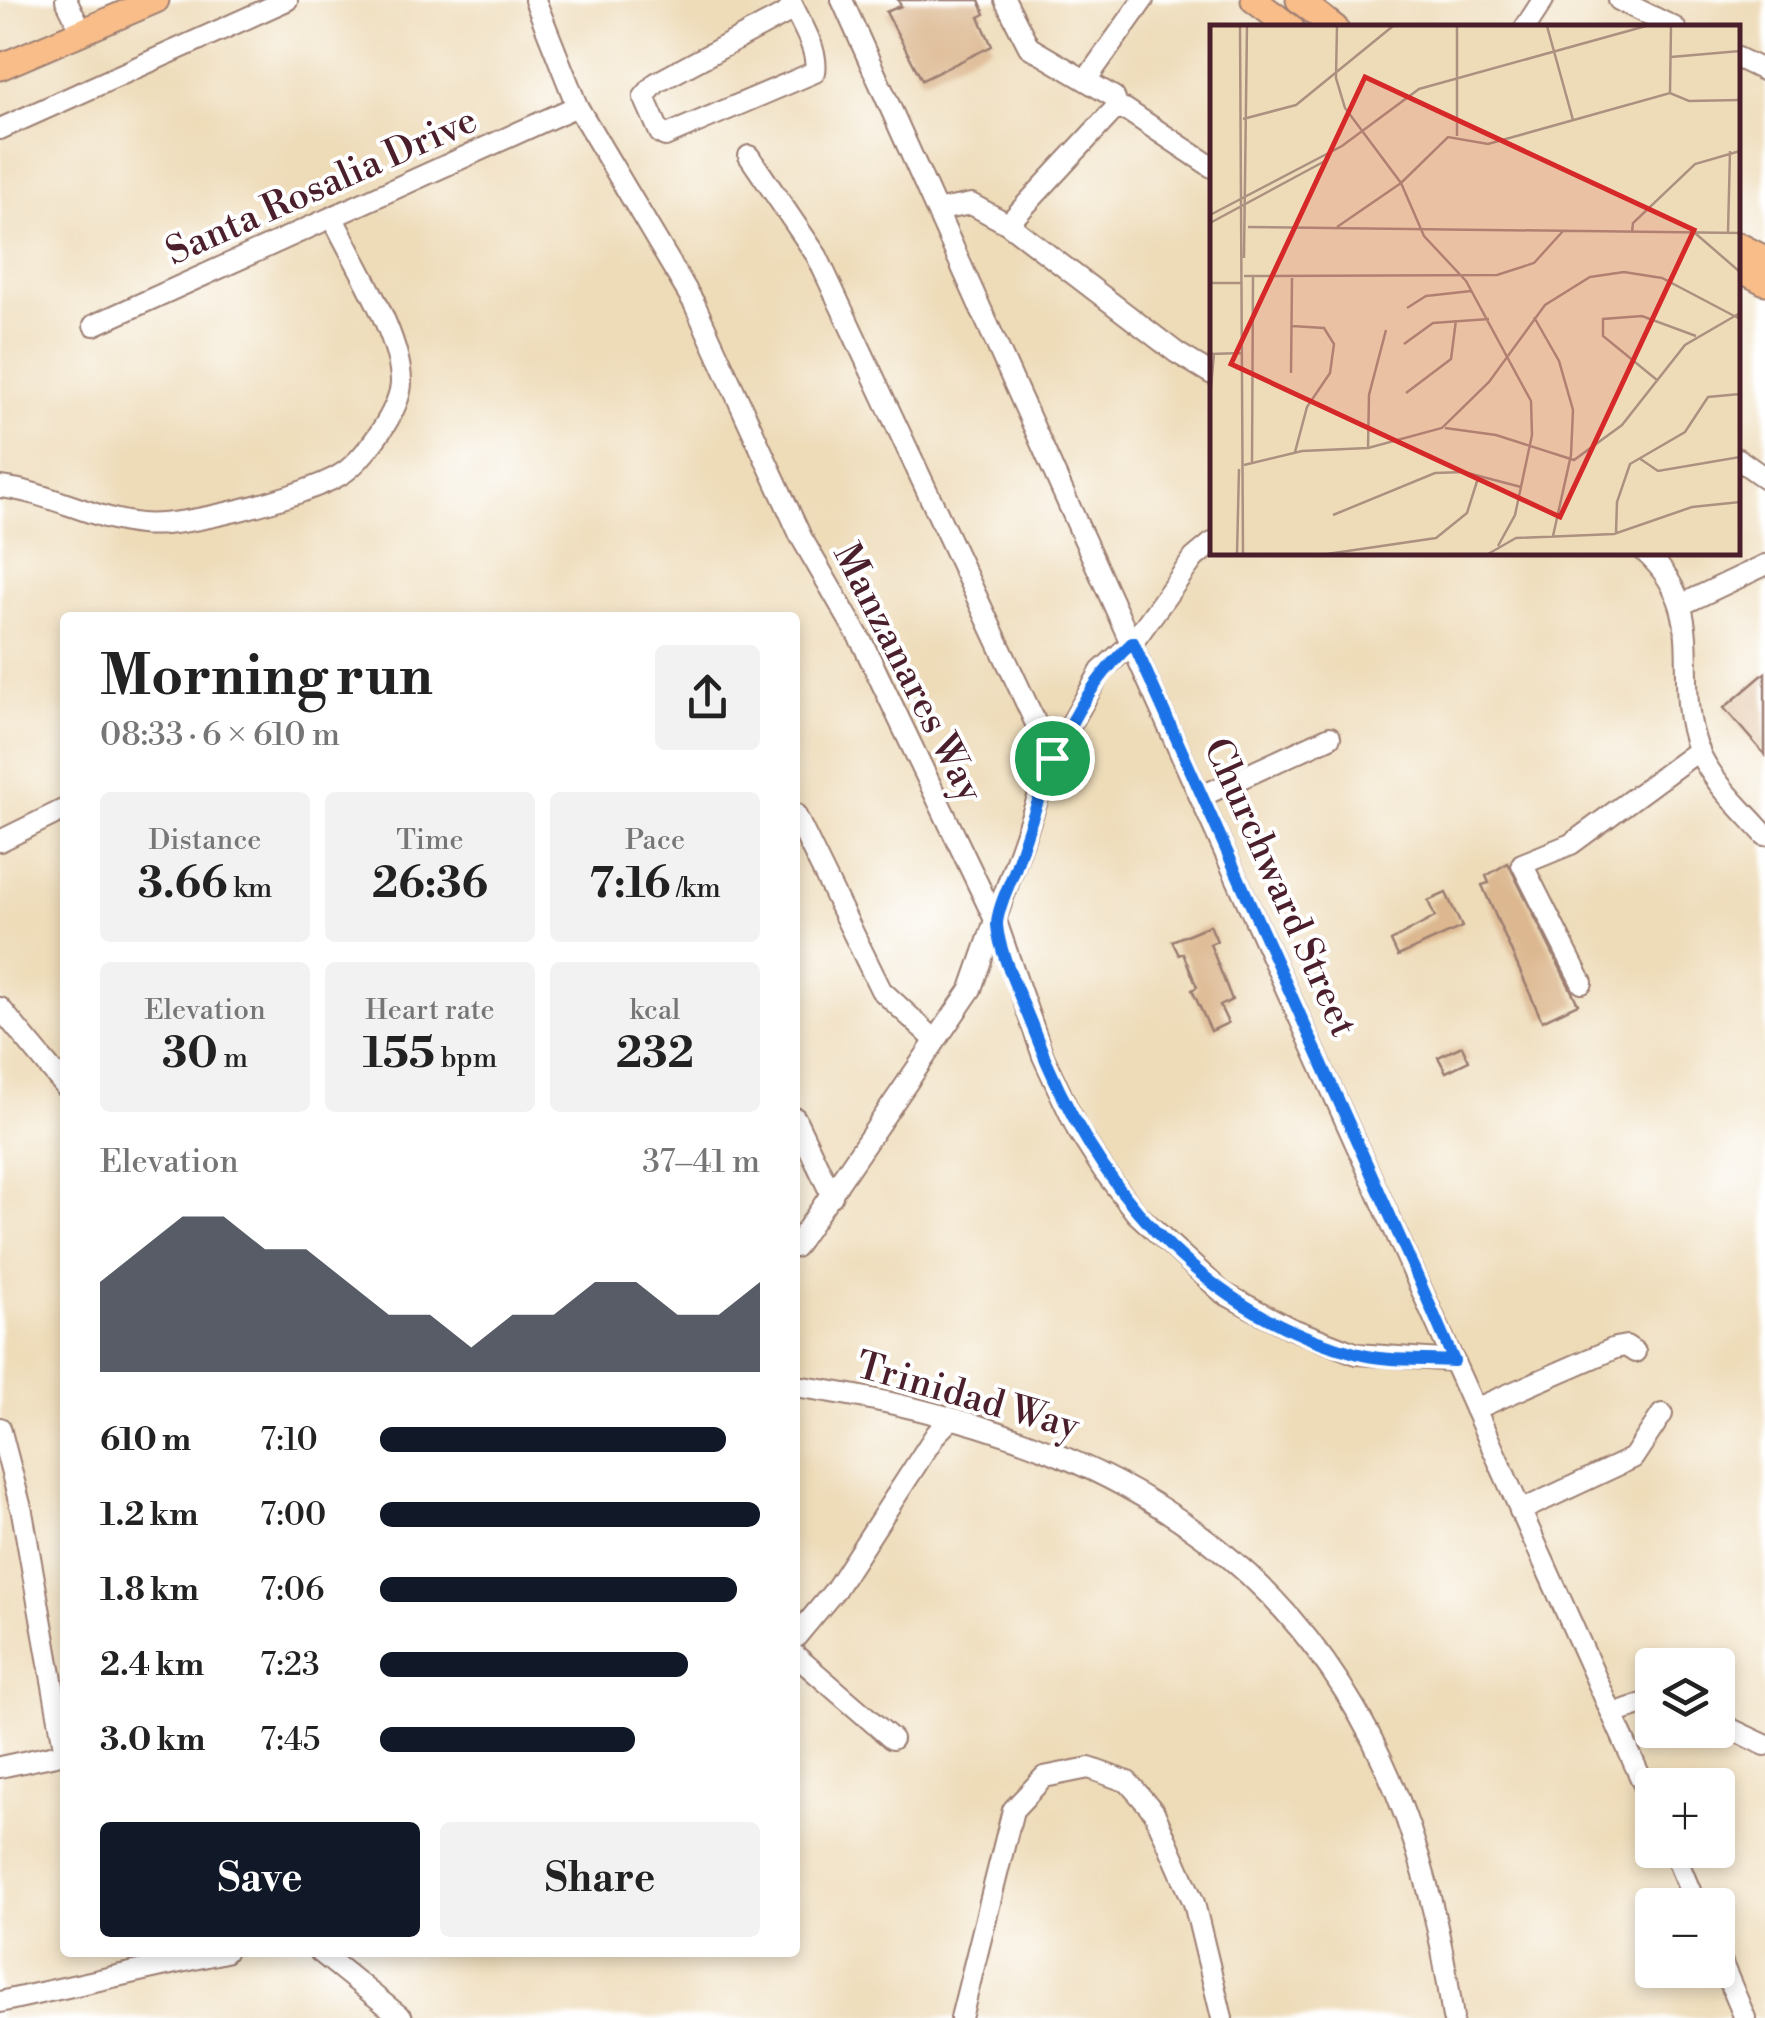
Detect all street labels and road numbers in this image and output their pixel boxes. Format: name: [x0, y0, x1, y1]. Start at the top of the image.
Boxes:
street label: Santa Rosalia Drive: [159, 97, 484, 276]
street label: Manzanares Way: [822, 535, 993, 810]
street label: Churchward Street: [1193, 731, 1367, 1044]
street label: Trinidad Way: [851, 1342, 1085, 1451]

